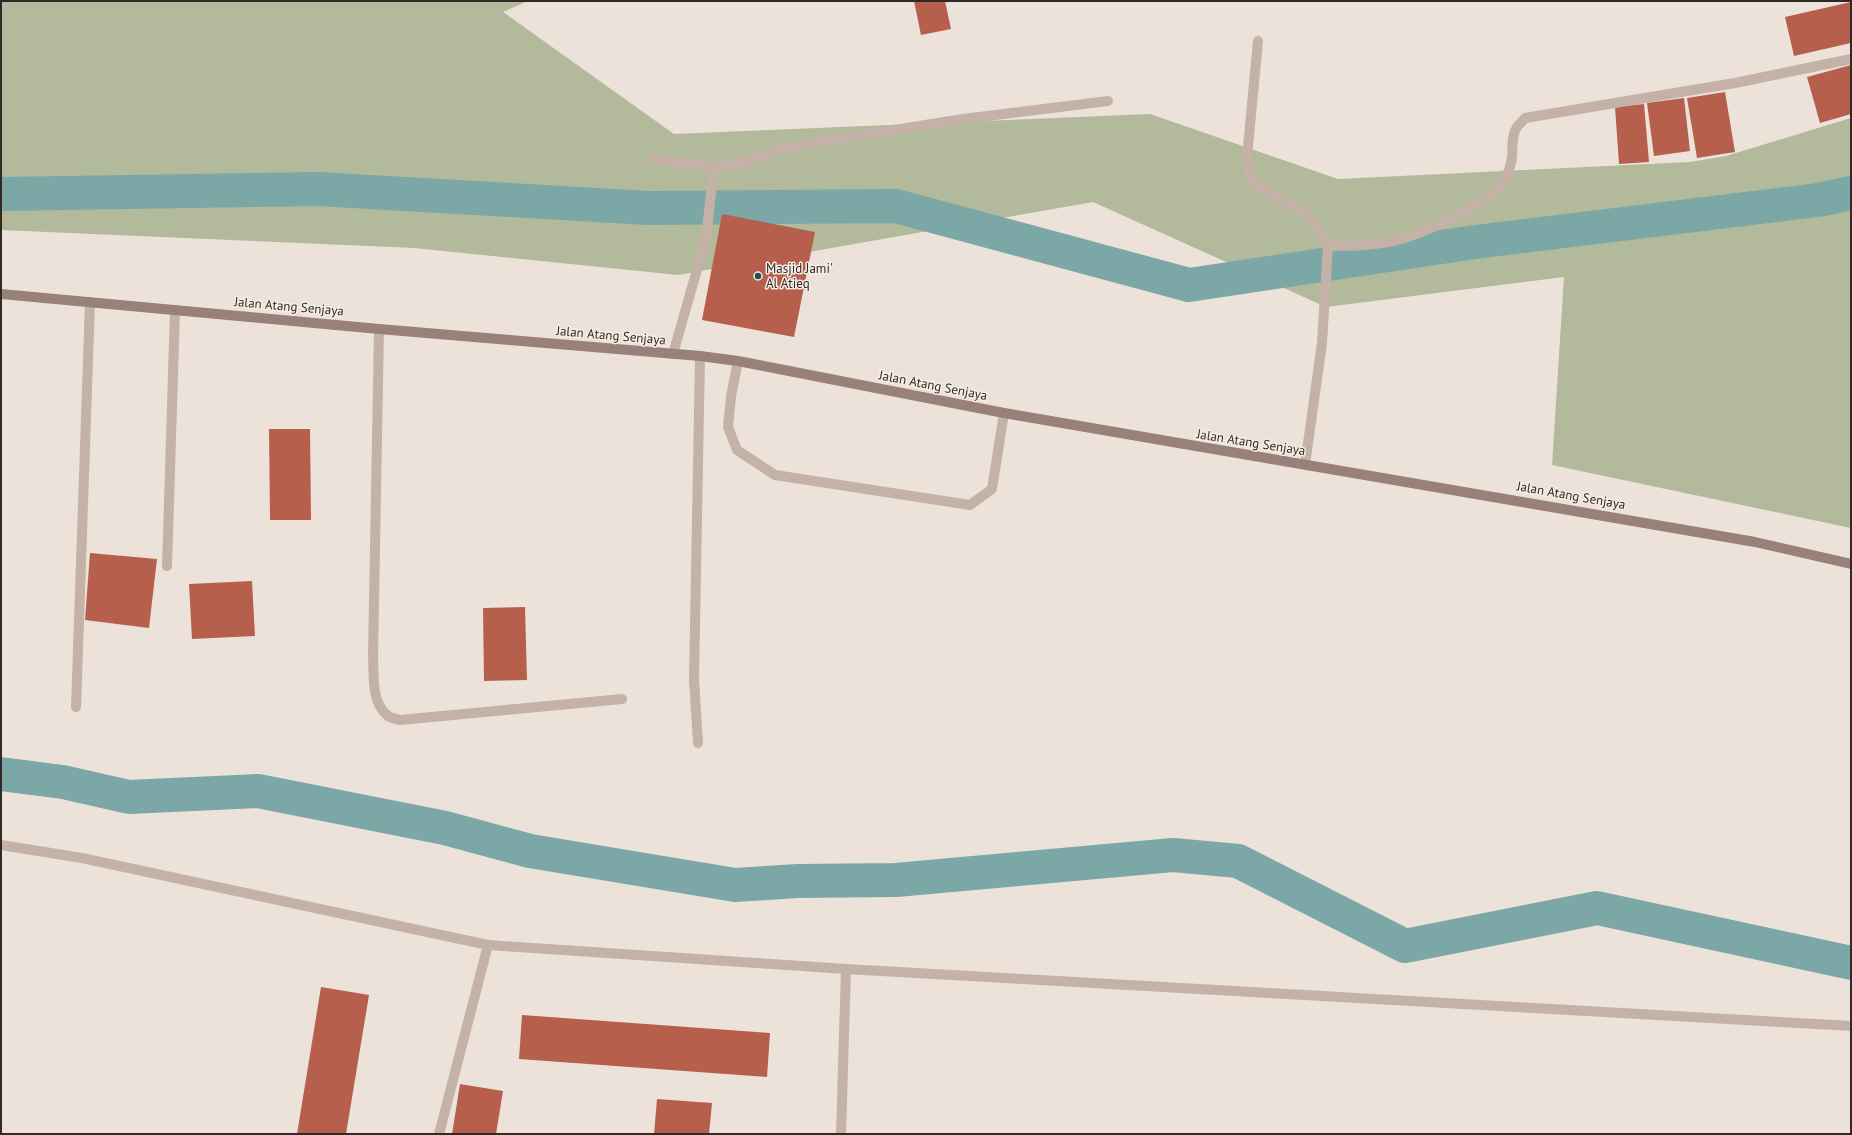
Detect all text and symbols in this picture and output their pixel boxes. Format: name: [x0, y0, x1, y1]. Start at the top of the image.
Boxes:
place label: Masjid Jami' Al Atieq: [766, 261, 833, 292]
marker: Masjid Jami' Al Atieq: [753, 271, 763, 281]
street label: Jalan Atang Senjaya: [234, 294, 344, 320]
street label: Jalan Atang Senjaya: [556, 323, 666, 349]
street label: Jalan Atang Senjaya: [878, 368, 988, 404]
street label: Jalan Atang Senjaya: [1195, 427, 1307, 459]
street label: Jalan Atang Senjaya: [1516, 479, 1626, 513]

